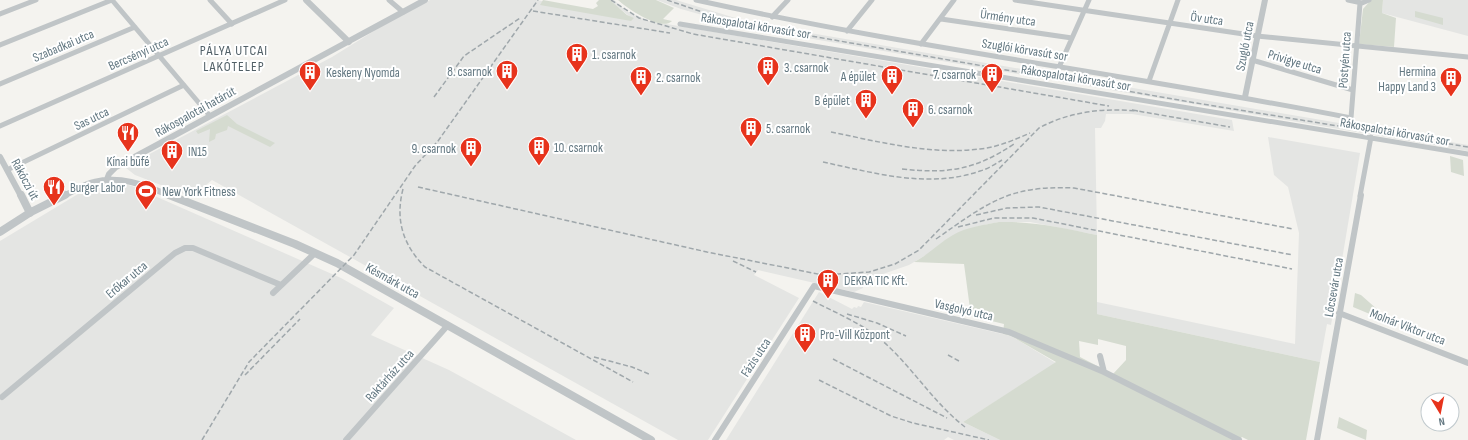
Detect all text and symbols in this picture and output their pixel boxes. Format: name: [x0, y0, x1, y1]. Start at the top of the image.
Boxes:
street label: Ürmény utca: [979, 5, 1037, 30]
street label: Öv utca: [1189, 8, 1224, 29]
street label: Rákospalotai körvasút sor: [700, 9, 812, 43]
street label: Szugló utca: [1232, 20, 1258, 72]
street label: Szabadkai utca: [30, 26, 96, 66]
street label: Pöstyén utca: [1335, 31, 1355, 89]
street label: Bercsényi utca: [106, 34, 171, 74]
street label: Szuglói körvasút sor: [981, 35, 1069, 65]
building icon: 1. csarnok: [564, 41, 590, 74]
district label: PÁLYA UTCAI LAKÓTELEP: [200, 42, 268, 75]
street label: Privigye utca: [1266, 46, 1324, 78]
place label: 1. csarnok: [592, 47, 636, 63]
building icon: 3. csarnok: [755, 54, 781, 87]
building icon: 8. csarnok: [494, 58, 520, 91]
building icon: Keskeny Nyomda: [297, 59, 323, 92]
place label: 3. csarnok: [784, 60, 828, 76]
building icon: 7. csarnok: [979, 61, 1005, 94]
street label: Rákospalotai körvasút sor: [1020, 61, 1132, 95]
building icon: A épület: [879, 63, 905, 96]
place label: 8. csarnok: [447, 64, 492, 80]
building icon: 2. csarnok: [628, 64, 654, 97]
place label: Hermina Happy Land 3: [1378, 64, 1436, 95]
place label: Keskeny Nyomda: [326, 65, 400, 81]
building icon: Hermina Happy Land 3: [1438, 65, 1464, 98]
place label: 7. csarnok: [933, 67, 976, 83]
place label: A épület: [840, 69, 876, 85]
place label: 2. csarnok: [656, 70, 700, 86]
street label: Rákospalotai határút: [152, 83, 239, 141]
building icon: B épület: [853, 87, 879, 120]
place label: B épület: [815, 93, 850, 109]
building icon: 6. csarnok: [900, 96, 926, 129]
place label: 6. csarnok: [928, 102, 972, 118]
street label: Sas utca: [71, 104, 111, 134]
street label: Rákospalotai körvasút sor: [1339, 114, 1451, 150]
building icon: 5. csarnok: [738, 115, 764, 148]
restaurant icon: Kínai büfé: [115, 120, 141, 153]
place label: 5. csarnok: [766, 121, 810, 137]
building icon: 10. csarnok: [526, 134, 552, 167]
building icon: 9. csarnok: [458, 135, 484, 168]
building icon: IN15: [159, 138, 185, 171]
place label: 10. csarnok: [554, 140, 603, 156]
place label: 9. csarnok: [412, 141, 456, 157]
place label: IN15: [188, 144, 207, 160]
place label: Kínai büfé: [107, 154, 149, 170]
street label: Rákóczi út: [8, 156, 43, 203]
restaurant icon: Burger Labor: [41, 174, 67, 207]
sports icon: New York Fitness: [133, 178, 159, 211]
place label: Burger Labor: [70, 180, 125, 196]
place label: New York Fitness: [162, 184, 236, 200]
street label: Lőcsevár utca: [1321, 256, 1347, 318]
street label: Erőkar utca: [103, 258, 151, 302]
street label: Késmárk utca: [363, 260, 422, 302]
building icon: DEKRA TIC Kft.: [815, 267, 841, 300]
place label: DEKRA TIC Kft.: [844, 273, 907, 289]
street label: Vasgolyó utca: [933, 295, 995, 324]
street label: Molnár Viktor utca: [1368, 305, 1448, 349]
building icon: Pro-Vill Központ: [792, 321, 818, 354]
place label: Pro-Vill Központ: [820, 327, 890, 343]
street label: Fázis utca: [737, 335, 774, 380]
street label: Raktárház utca: [362, 346, 417, 405]
north arrow: [1420, 392, 1460, 432]
text: N: [1438, 414, 1446, 428]

